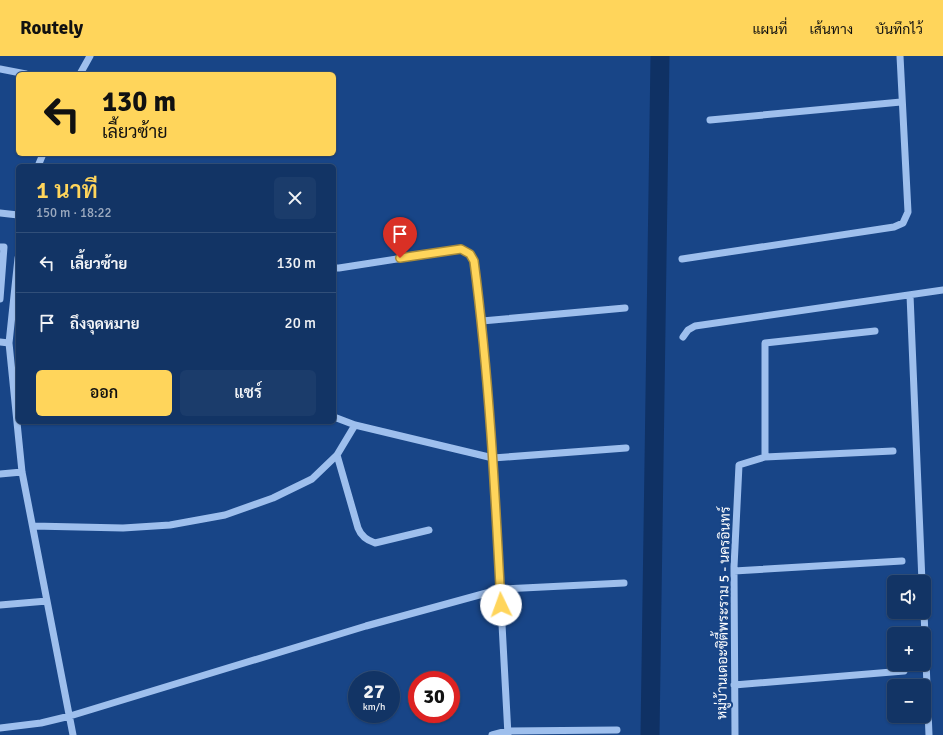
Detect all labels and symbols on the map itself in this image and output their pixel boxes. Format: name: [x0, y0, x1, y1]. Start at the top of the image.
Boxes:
pin: [383, 217, 417, 258]
street label: หมู่บ้านเดอะซิตี้พระราม 5 - นครอินทร์: [709, 506, 735, 720]
position arrow: [480, 584, 522, 626]
speed limit sign: 30: [408, 671, 460, 723]

